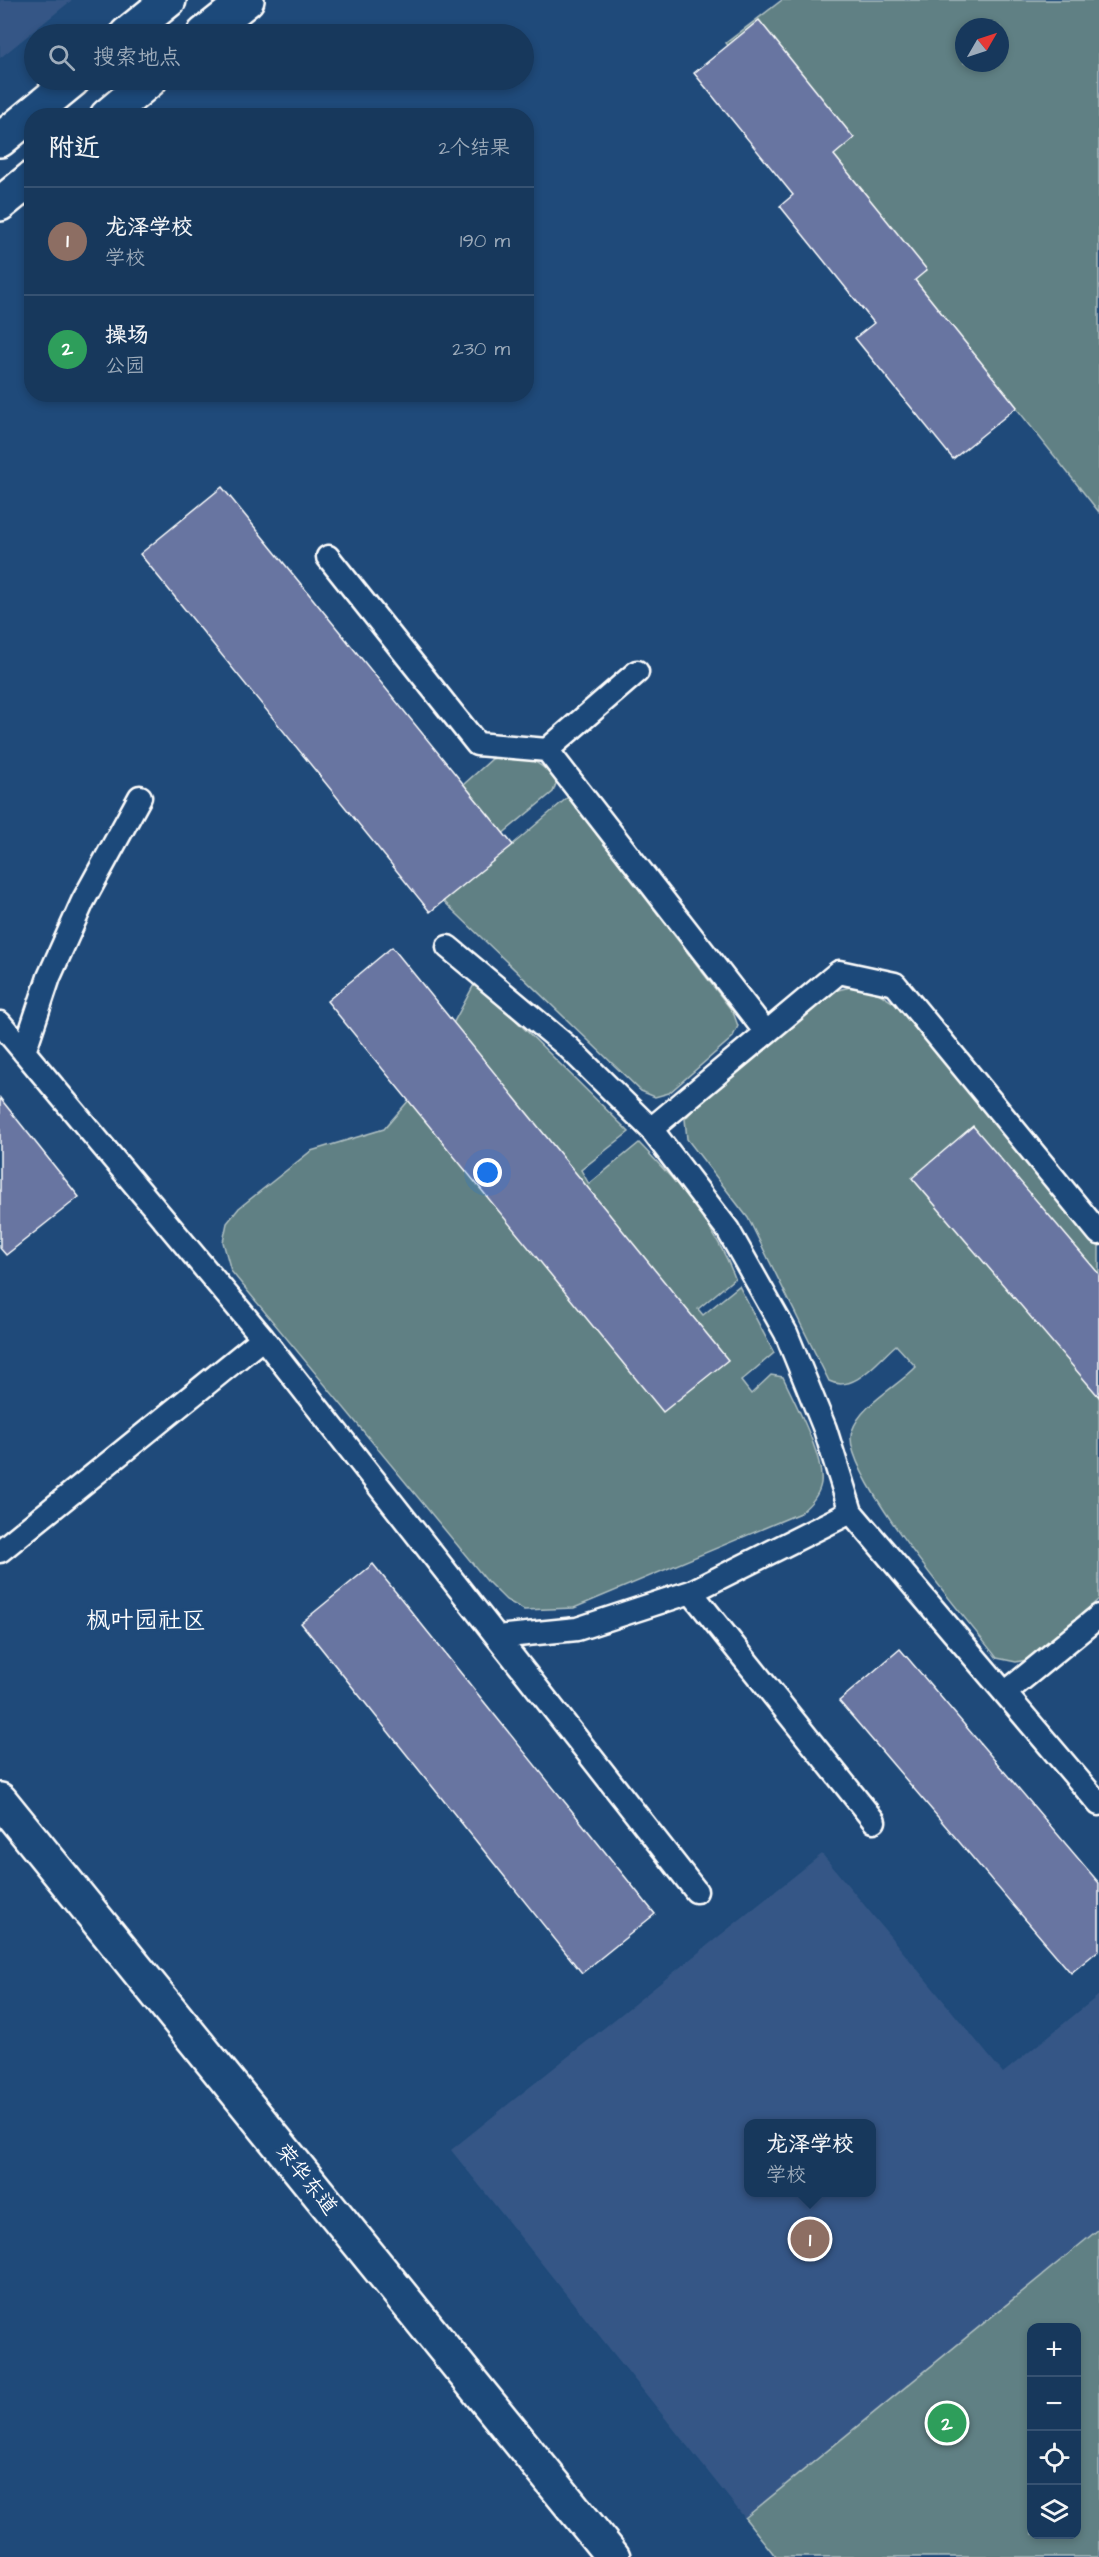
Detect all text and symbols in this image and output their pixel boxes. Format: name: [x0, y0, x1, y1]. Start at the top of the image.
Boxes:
north arrow: [955, 18, 1009, 72]
search box: [24, 24, 534, 90]
icon: search: [45, 41, 78, 74]
text: 搜索地点: [93, 42, 181, 73]
text: 附近: [48, 130, 100, 166]
text: 2个结果: [439, 134, 510, 162]
text: 龙泽学校: [105, 212, 193, 243]
text: 1: [66, 227, 69, 255]
text: 190 m: [460, 227, 510, 255]
text: 学校: [105, 244, 145, 272]
text: 操场: [105, 320, 149, 351]
text: 2: [62, 335, 73, 363]
text: 230 m: [452, 335, 510, 363]
text: 公园: [105, 352, 145, 380]
your location: [473, 1158, 502, 1187]
district label: 枫叶园社区: [86, 1604, 206, 1638]
popup: [744, 2119, 876, 2197]
text: 龙泽学校: [766, 2129, 854, 2160]
street label: 荣华东道: [269, 2138, 344, 2221]
text: 学校: [766, 2161, 806, 2189]
pin: 1: [790, 2216, 830, 2262]
map controls: [1027, 2323, 1081, 2539]
button: +: [1027, 2323, 1081, 2377]
button: −: [1027, 2377, 1081, 2431]
pin: 2: [928, 2400, 966, 2446]
button: locate: [1027, 2431, 1081, 2485]
button: layers: [1027, 2485, 1081, 2539]

